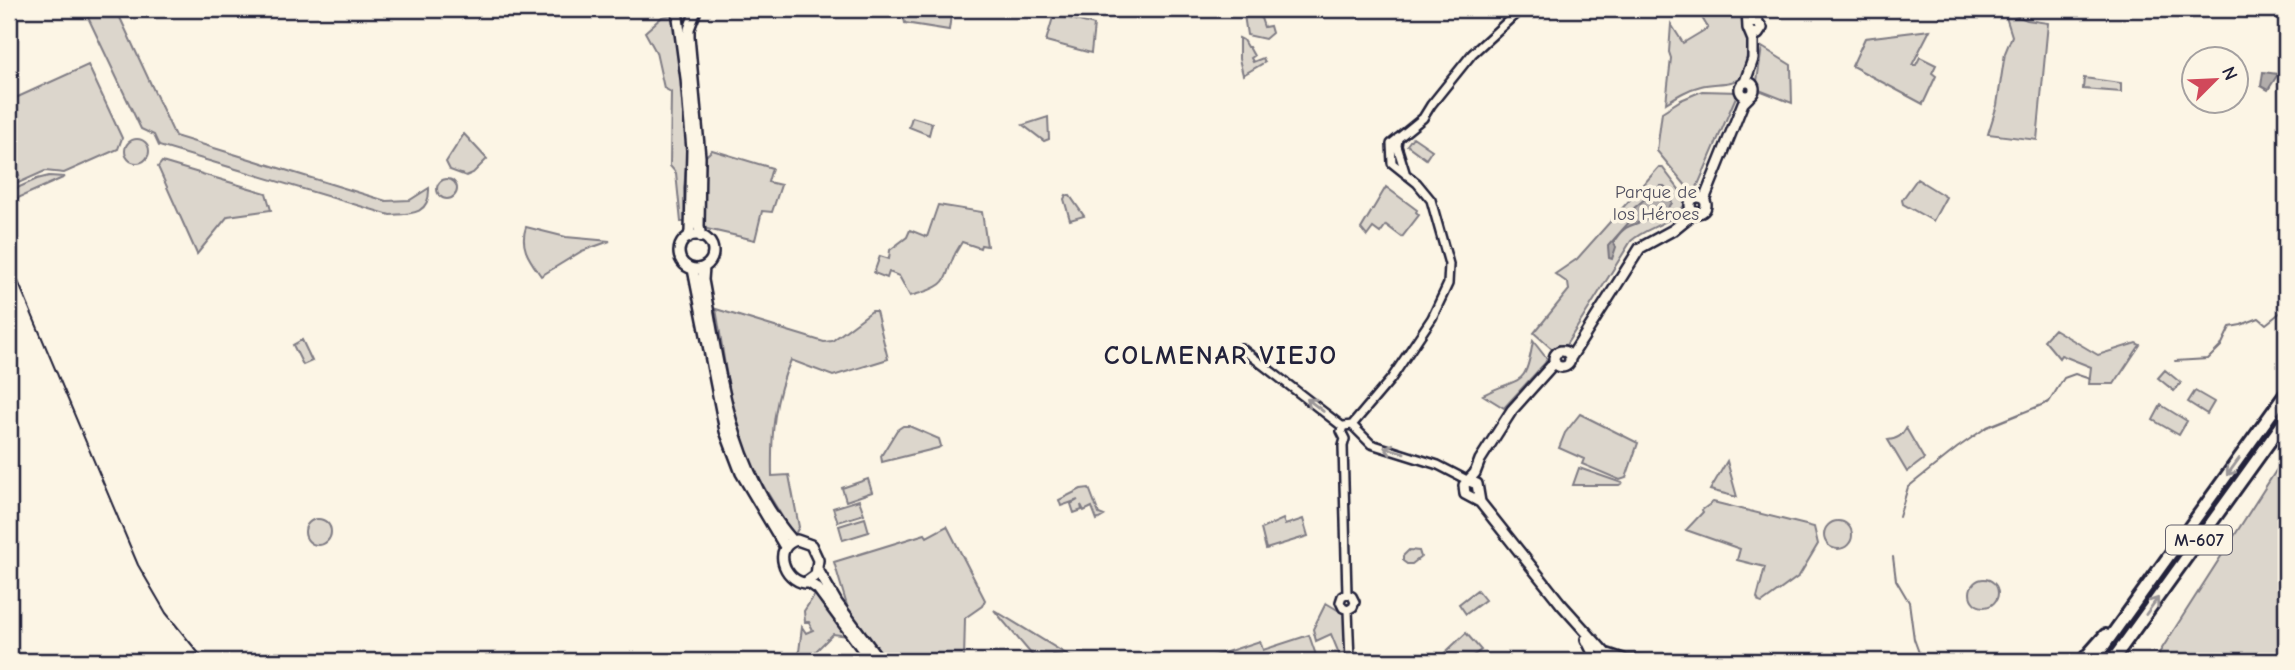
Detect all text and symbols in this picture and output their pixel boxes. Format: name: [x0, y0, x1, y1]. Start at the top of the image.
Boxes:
north arrow: [2180, 46, 2250, 116]
text: N: [2217, 63, 2242, 84]
park label: Parque de los Héroes: [1613, 181, 1699, 225]
district label: COLMENAR VIEJO: [1104, 341, 1338, 371]
one-way arrow: [1306, 398, 1324, 413]
one-way arrow: [1383, 443, 1405, 456]
one-way arrow: [2226, 457, 2240, 476]
road number: M-607: [2166, 526, 2232, 554]
one-way arrow: [2145, 597, 2159, 616]

